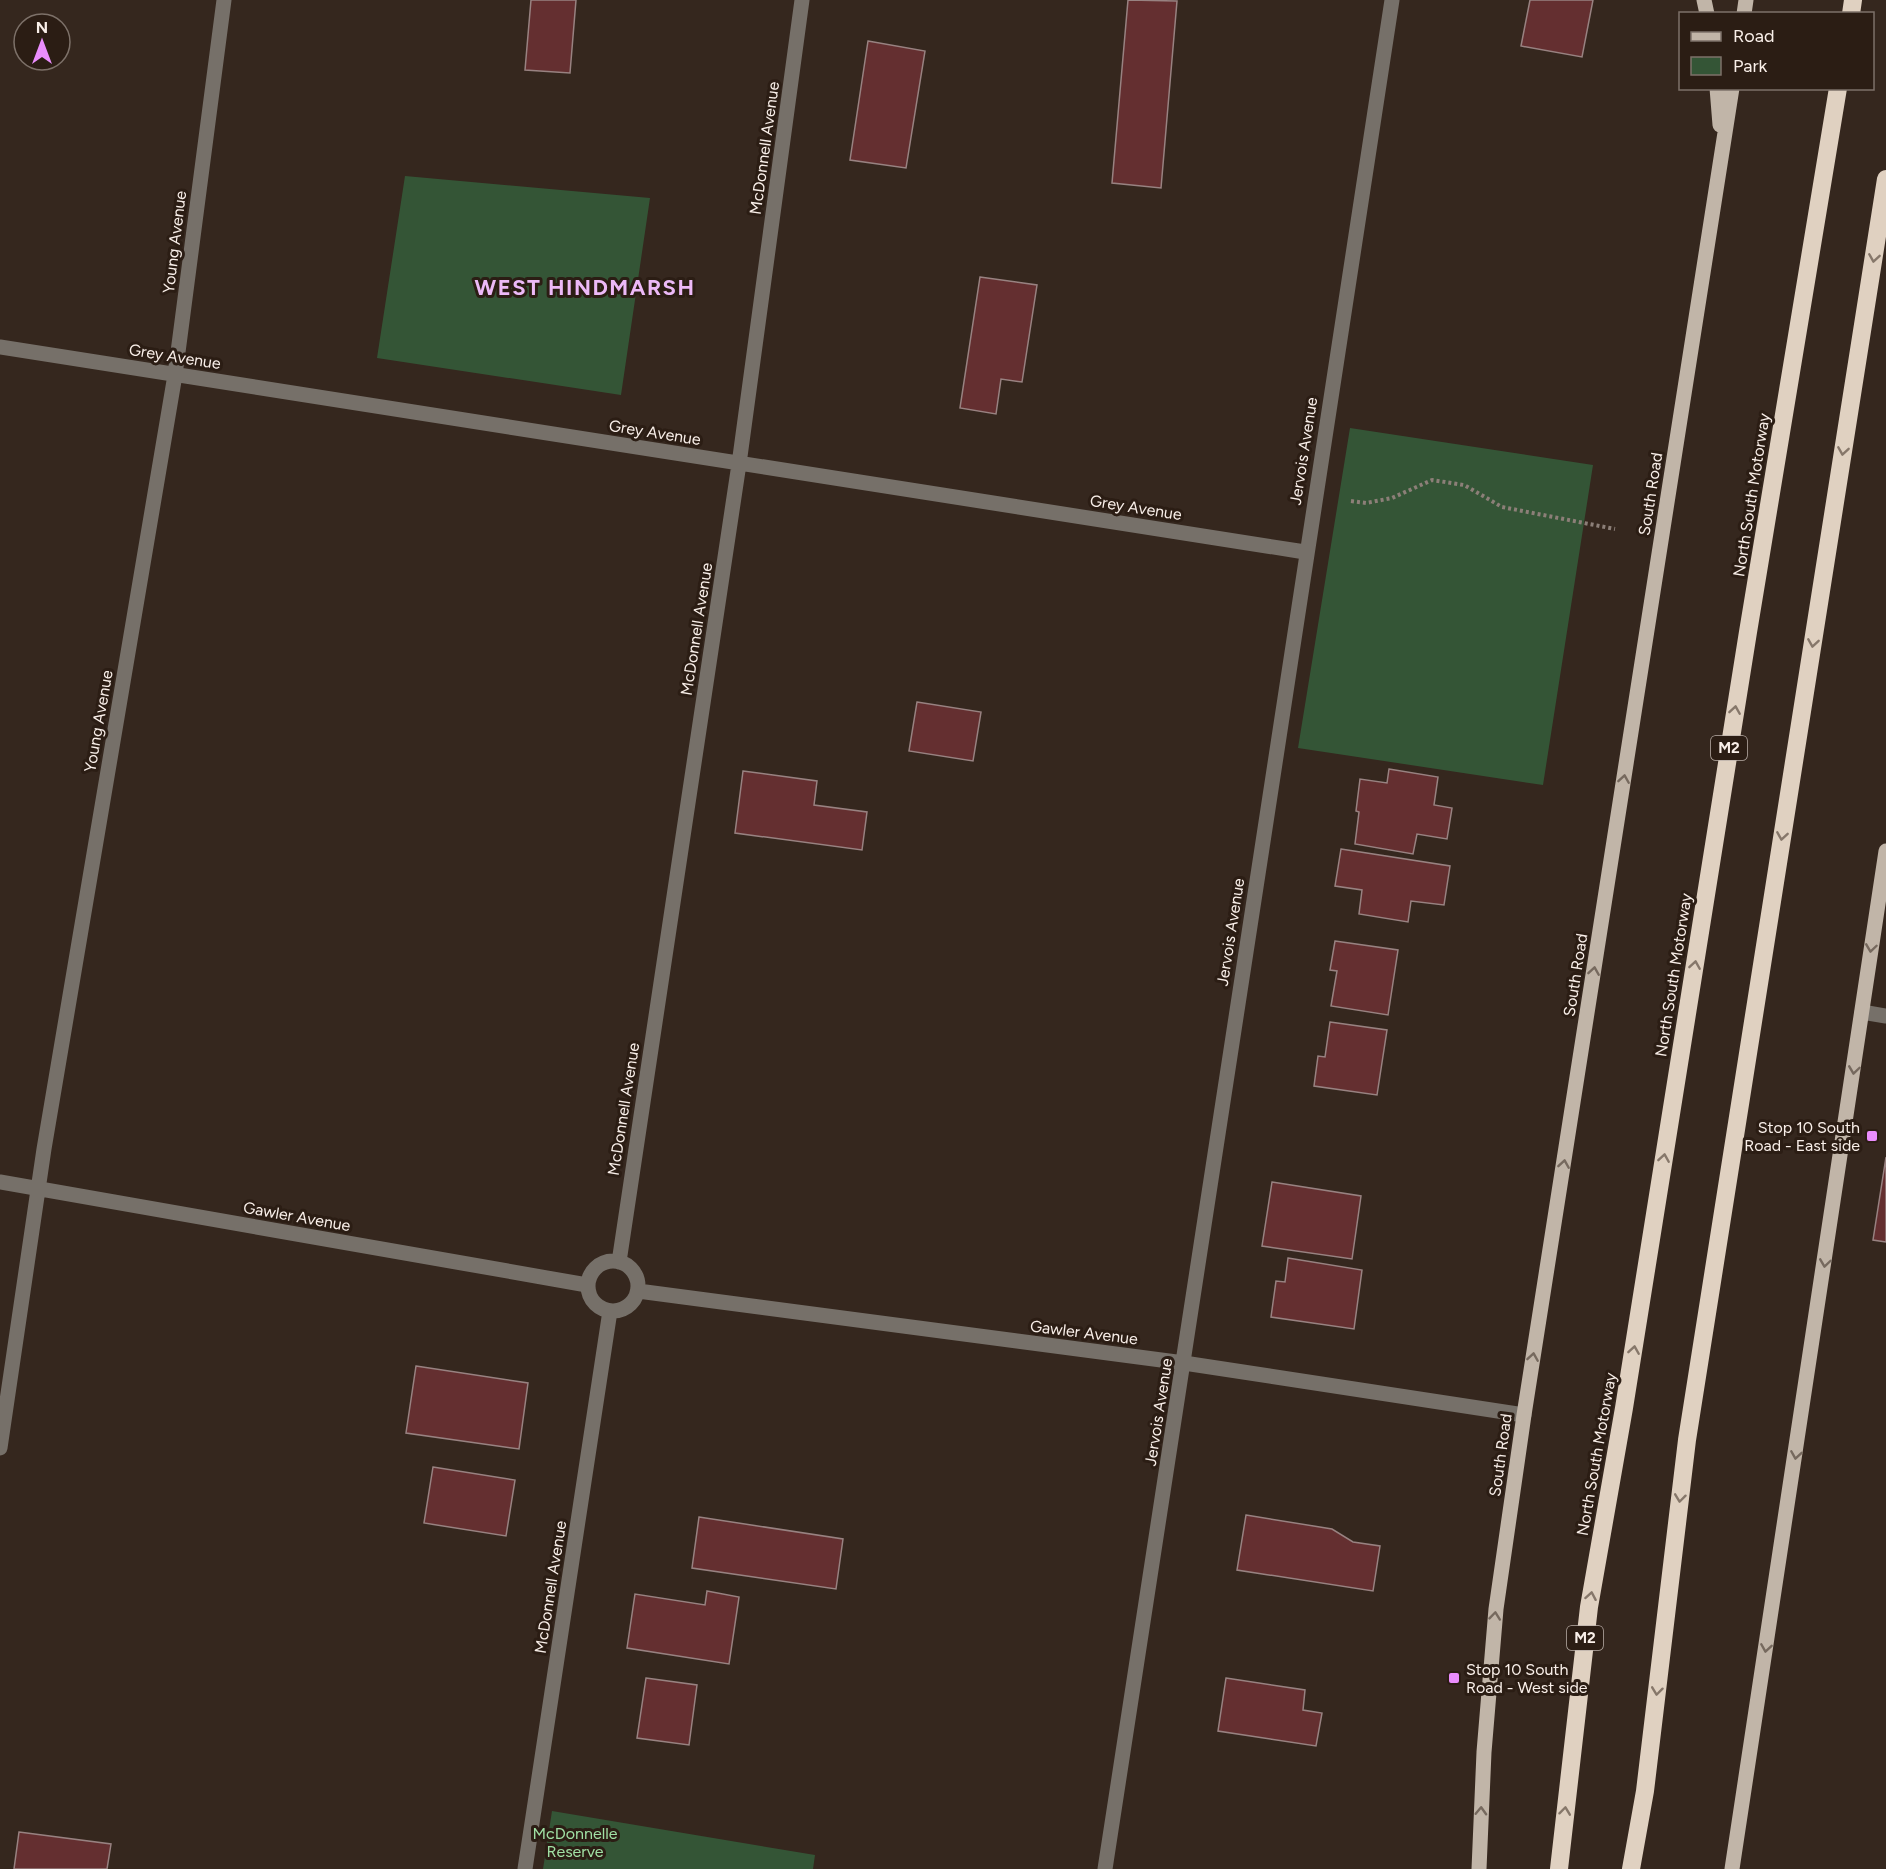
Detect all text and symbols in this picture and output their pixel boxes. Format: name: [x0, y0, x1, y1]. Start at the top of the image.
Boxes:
north arrow: [12, 12, 72, 72]
legend: [1679, 12, 1874, 90]
text: N: [36, 18, 48, 37]
text: Road: [1733, 25, 1774, 47]
text: Park: [1733, 55, 1768, 77]
street label: McDonnell Avenue: [746, 80, 783, 216]
street label: Young Avenue: [159, 189, 190, 294]
one-way arrow: [1868, 253, 1880, 263]
district label: WEST HINDMARSH: [475, 274, 695, 301]
street label: Grey Avenue: [128, 340, 222, 373]
street label: Jervois Avenue: [1286, 395, 1321, 506]
street label: North South Motorway: [1729, 411, 1774, 578]
street label: Grey Avenue: [608, 416, 702, 449]
one-way arrow: [1838, 446, 1850, 455]
street label: South Road: [1635, 451, 1666, 537]
street label: Grey Avenue: [1089, 491, 1183, 524]
street label: McDonnell Avenue: [677, 561, 716, 697]
one-way arrow: [1807, 639, 1819, 648]
street label: Young Avenue: [80, 668, 117, 774]
one-way arrow: [1729, 706, 1741, 715]
road number: M2: [1711, 736, 1747, 760]
one-way arrow: [1617, 774, 1630, 784]
one-way arrow: [1777, 831, 1789, 840]
street label: Jervois Avenue: [1213, 876, 1248, 987]
street label: North South Motorway: [1651, 891, 1696, 1058]
street label: South Road: [1560, 932, 1591, 1018]
one-way arrow: [1866, 944, 1878, 953]
one-way arrow: [1688, 960, 1700, 970]
one-way arrow: [1587, 967, 1599, 976]
street label: McDonnell Avenue: [604, 1041, 643, 1177]
one-way arrow: [1848, 1065, 1860, 1074]
place label: Stop 10 South Road - East side: [1744, 1118, 1860, 1155]
marker: Stop 10 South Road - East side: [1865, 1129, 1879, 1143]
one-way arrow: [1658, 1153, 1670, 1162]
one-way arrow: [1557, 1159, 1569, 1169]
street label: Gawler Avenue: [242, 1198, 352, 1235]
one-way arrow: [1819, 1258, 1831, 1267]
street label: Gawler Avenue: [1029, 1316, 1139, 1349]
one-way arrow: [1627, 1346, 1639, 1355]
one-way arrow: [1527, 1352, 1539, 1361]
street label: Jervois Avenue: [1141, 1356, 1176, 1467]
street label: North South Motorway: [1573, 1370, 1620, 1537]
street label: South Road: [1485, 1412, 1516, 1498]
one-way arrow: [1790, 1451, 1802, 1460]
one-way arrow: [1674, 1493, 1687, 1502]
street label: McDonnell Avenue: [531, 1519, 570, 1655]
one-way arrow: [1584, 1592, 1596, 1601]
one-way arrow: [1488, 1612, 1501, 1621]
road number: M2: [1567, 1626, 1603, 1650]
one-way arrow: [1760, 1643, 1773, 1653]
place label: Stop 10 South Road - West side: [1466, 1660, 1588, 1697]
marker: Stop 10 South Road - West side: [1447, 1671, 1461, 1685]
one-way arrow: [1651, 1687, 1663, 1696]
one-way arrow: [1475, 1806, 1488, 1815]
one-way arrow: [1558, 1806, 1571, 1815]
park label: McDonnelle Reserve: [533, 1824, 618, 1861]

